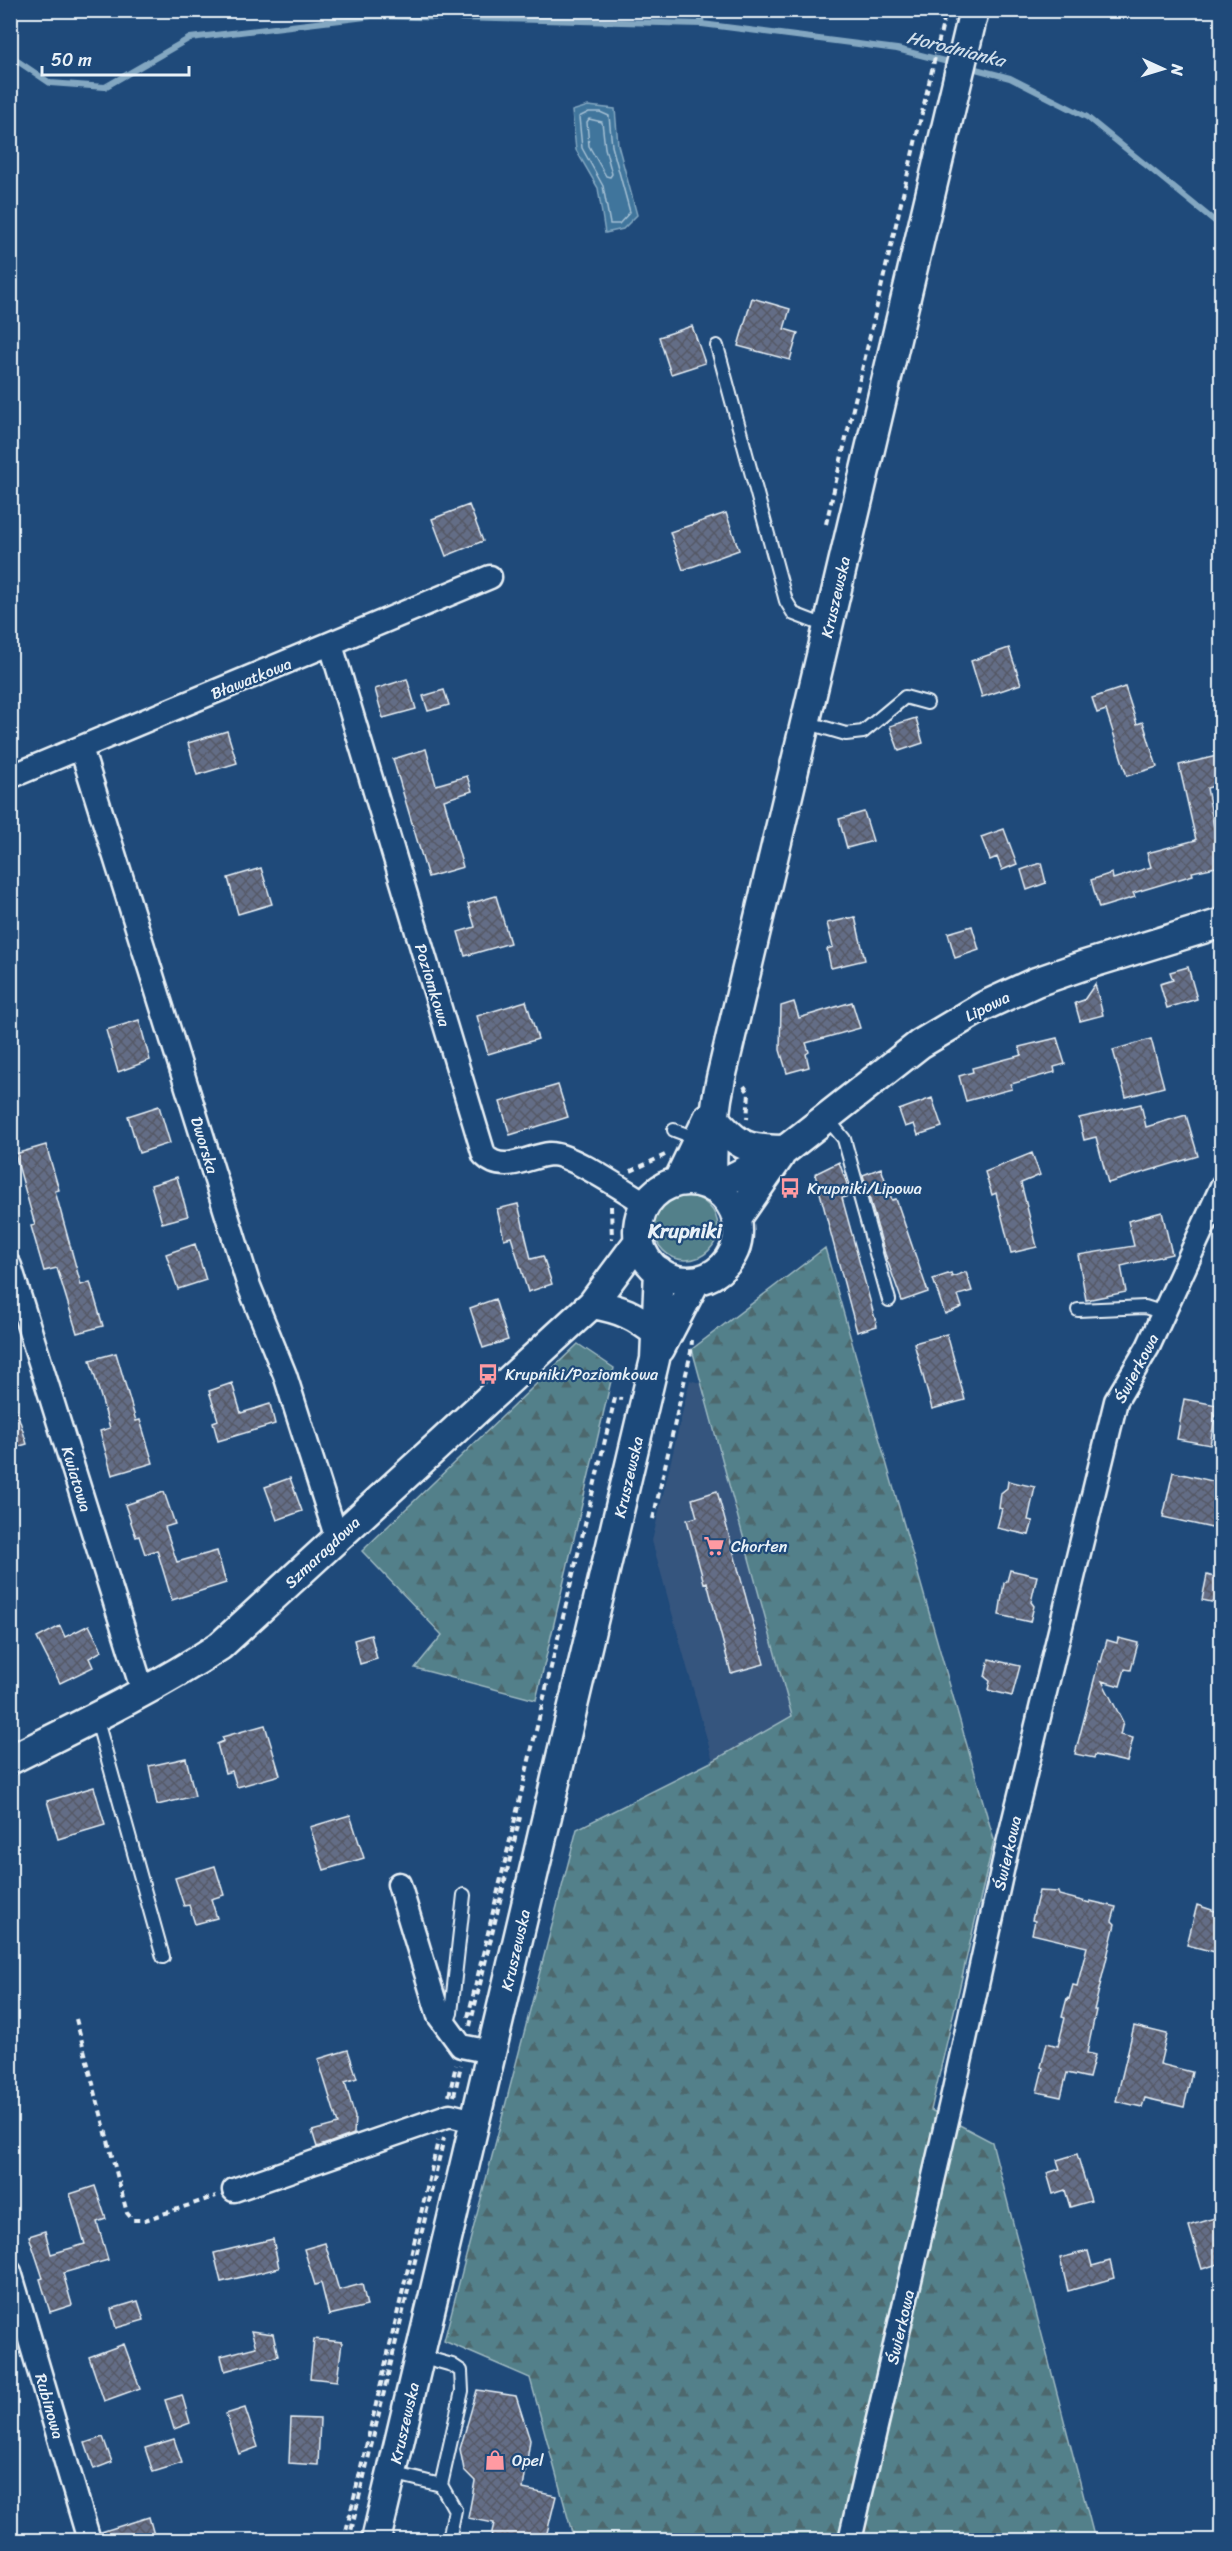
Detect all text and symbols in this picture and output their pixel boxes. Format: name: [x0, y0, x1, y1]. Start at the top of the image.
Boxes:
water label: Horodnianka: [904, 21, 1010, 77]
scale bar: [42, 39, 189, 77]
north arrow: [1133, 39, 1193, 99]
text: 50 m: [51, 44, 92, 76]
text: N: [1163, 62, 1192, 77]
street label: Kruszewska: [812, 553, 859, 641]
street label: Bławatkowa: [206, 649, 296, 708]
street label: Poziomkowa: [406, 940, 459, 1031]
street label: Lipowa: [959, 983, 1015, 1030]
street label: Dworska: [182, 1113, 227, 1178]
place label: Krupniki/Lipowa: [807, 1174, 922, 1203]
bus stop icon: Krupniki/Lipowa: [778, 1176, 802, 1200]
district label: Krupniki: [647, 1214, 724, 1249]
street label: Świerkowa: [1106, 1328, 1167, 1409]
place label: Krupniki/Poziomkowa: [505, 1360, 659, 1389]
bus stop icon: Krupniki/Poziomkowa: [476, 1362, 500, 1386]
street label: Kruszewska: [605, 1433, 652, 1521]
street label: Kwiatowa: [53, 1443, 100, 1516]
street label: Szmaragdowa: [277, 1509, 367, 1596]
place label: Chorten: [731, 1532, 788, 1561]
supermarket icon: Chorten: [702, 1534, 726, 1558]
street label: Świerkowa: [985, 1813, 1030, 1893]
street label: Kruszewska: [492, 1906, 539, 1994]
street label: Świerkowa: [878, 2287, 923, 2367]
street label: Rubinowa: [26, 2370, 73, 2442]
street label: Kruszewska: [381, 2379, 428, 2467]
place label: Opel: [512, 2446, 544, 2475]
shop icon: Opel: [483, 2448, 507, 2472]

